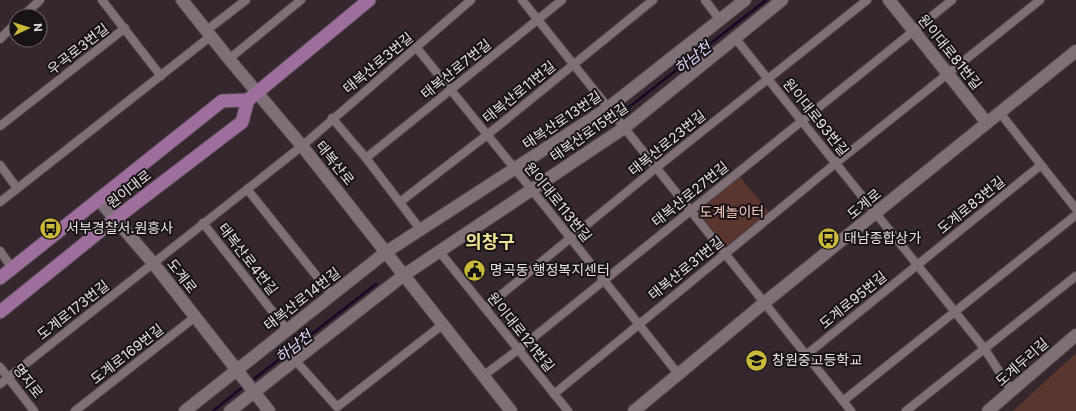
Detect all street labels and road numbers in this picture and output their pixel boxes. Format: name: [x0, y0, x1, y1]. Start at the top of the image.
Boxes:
street label: 원이대로81번길: [915, 11, 986, 93]
street label: 우곡로3번길: [44, 19, 112, 78]
street label: 태복산로3번길: [339, 28, 416, 97]
street label: 태복산로7번길: [417, 35, 494, 102]
street label: 태복산로11번길: [479, 57, 558, 126]
street label: 원이대로93번길: [780, 75, 853, 159]
street label: 태복산로13번길: [519, 87, 604, 152]
street label: 태복산로15번길: [546, 98, 631, 165]
street label: 태복산로23번길: [625, 106, 709, 179]
street label: 태복산로: [313, 137, 358, 188]
street label: 태복산로27번길: [648, 158, 731, 230]
street label: 원이대로113번길: [521, 159, 596, 245]
street label: 원이대로: [103, 166, 154, 211]
street label: 도계로83번길: [934, 172, 1008, 237]
street label: 도계로: [843, 185, 884, 222]
street label: 태복산로4번길: [215, 219, 282, 298]
street label: 태복산로31번길: [645, 232, 727, 303]
street label: 도계로: [164, 255, 201, 296]
street label: 태복산로14번길: [260, 264, 343, 334]
street label: 도계로95번길: [816, 267, 890, 332]
street label: 도계로173번길: [33, 276, 112, 343]
street label: 원이대로121번길: [484, 289, 559, 375]
street label: 도계로169번길: [87, 320, 166, 387]
street label: 도계두리길: [992, 334, 1052, 389]
street label: 명지로: [10, 360, 47, 401]

